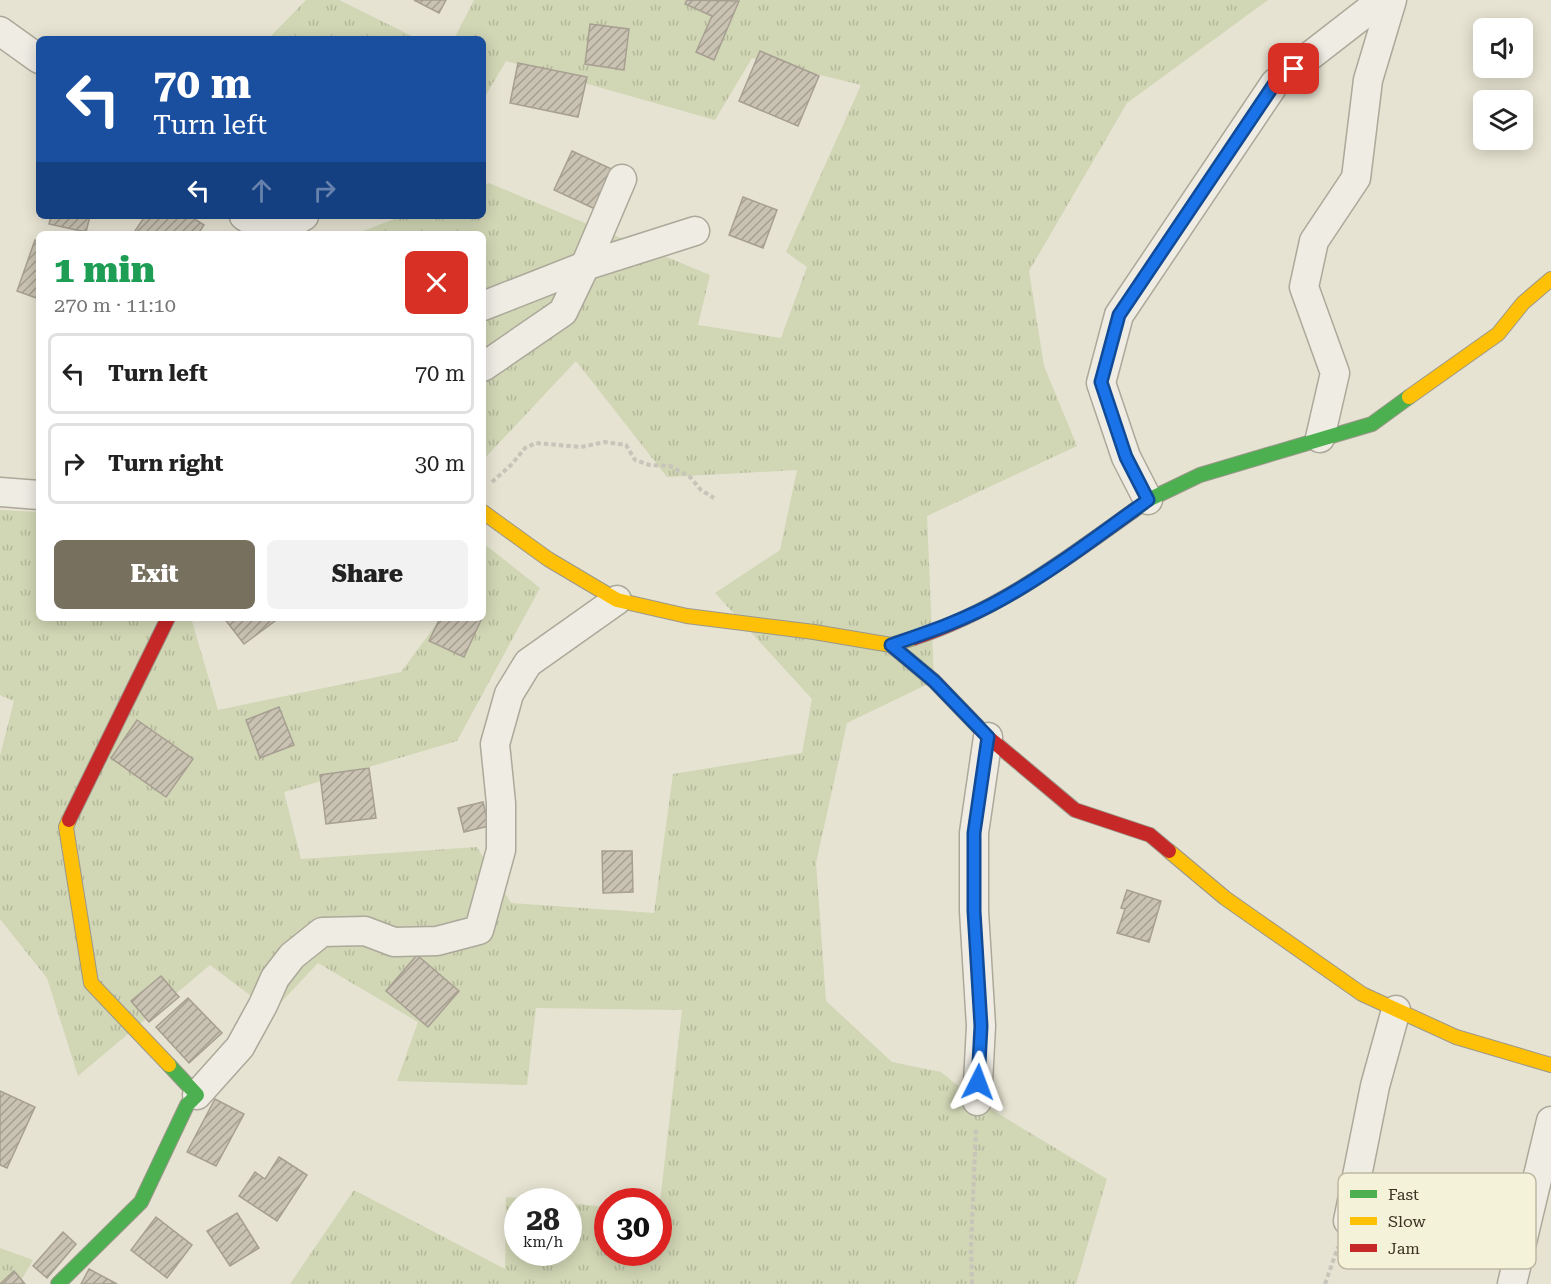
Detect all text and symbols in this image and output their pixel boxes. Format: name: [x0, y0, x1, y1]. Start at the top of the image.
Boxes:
map controls: [1473, 18, 1533, 150]
button: sound: [1473, 18, 1533, 78]
pin: [1268, 43, 1319, 94]
icon: arrive: [1277, 52, 1310, 85]
text: 70 m: [153, 59, 251, 108]
icon: left: [54, 60, 132, 138]
button: layers: [1473, 90, 1533, 150]
text: Turn left: [153, 109, 267, 141]
icon: left: [182, 174, 215, 207]
icon: ahead: [245, 174, 278, 207]
icon: right: [308, 174, 341, 207]
text: 1 min: [54, 249, 155, 291]
button: close: [405, 251, 468, 314]
text: 270 m · 11:10: [54, 293, 176, 317]
icon: left: [57, 357, 90, 390]
text: Turn left: [108, 361, 208, 386]
text: 70 m: [415, 361, 465, 386]
icon: right: [57, 447, 90, 480]
text: Turn right: [108, 451, 223, 476]
text: 30 m: [415, 451, 465, 476]
button: Exit: [54, 540, 255, 609]
button: Share: [267, 540, 468, 609]
position arrow: [946, 1050, 1010, 1114]
legend: [1338, 1173, 1536, 1269]
text: Fast: [1388, 1185, 1419, 1204]
speed limit sign: 30: [594, 1188, 672, 1266]
text: 28: [526, 1202, 560, 1237]
text: Slow: [1388, 1212, 1426, 1231]
text: km/h: [523, 1233, 563, 1251]
text: Jam: [1388, 1239, 1420, 1258]

